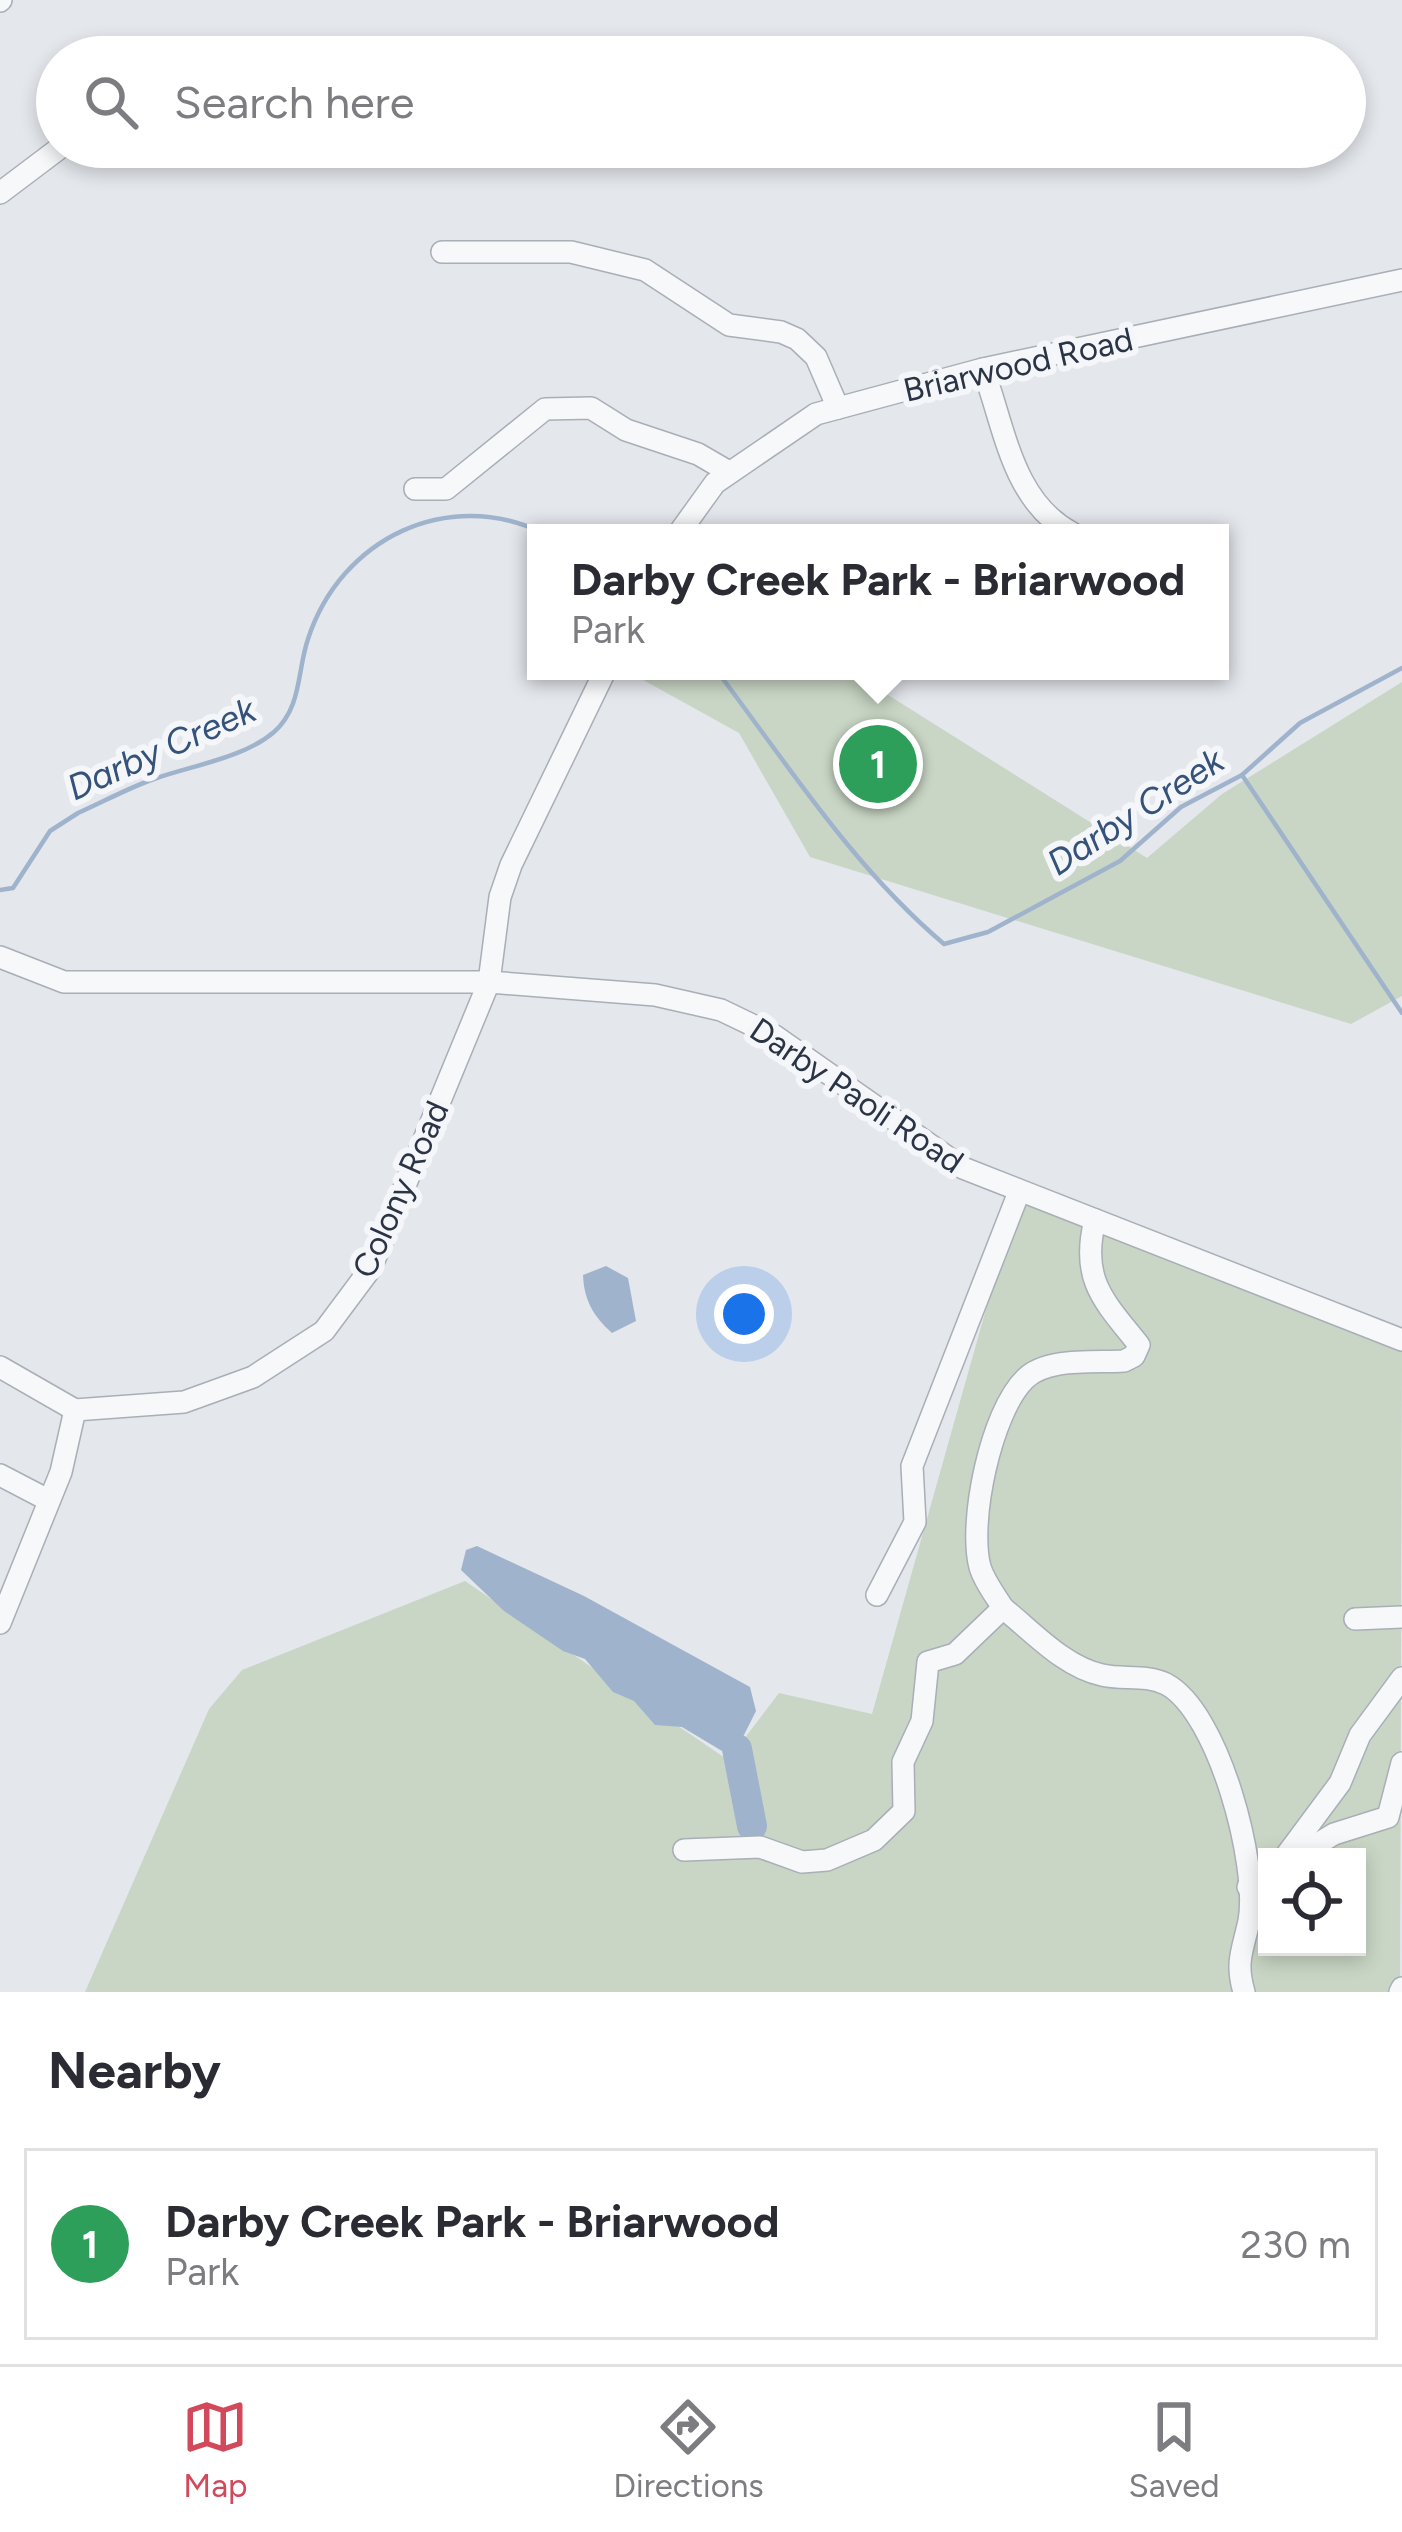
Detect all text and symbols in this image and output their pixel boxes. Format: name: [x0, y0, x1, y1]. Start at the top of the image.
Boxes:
search box: [36, 36, 1366, 168]
icon: search: [78, 69, 144, 135]
text: Search here: [174, 75, 414, 129]
street label: Briarwood Road: [900, 319, 1137, 410]
popup: [527, 524, 1229, 680]
text: Darby Creek Park - Briarwood: [571, 552, 1185, 606]
text: Park: [571, 606, 645, 653]
water label: Darby Creek: [60, 687, 263, 809]
pin: 1: [839, 719, 917, 809]
water label: Darby Creek: [1039, 738, 1233, 884]
street label: Darby Paoli Road: [743, 1010, 971, 1181]
street label: Colony Road: [344, 1095, 457, 1283]
your location: [714, 1284, 774, 1344]
map controls: [1258, 1848, 1366, 1956]
button: locate: [1258, 1848, 1366, 1956]
text: Nearby: [48, 2040, 221, 2101]
text: Darby Creek Park - Briarwood: [165, 2194, 780, 2248]
text: 1: [82, 2221, 98, 2268]
text: 230 m: [1240, 2221, 1351, 2268]
text: Park: [165, 2248, 239, 2295]
tab: Map: [182, 2394, 248, 2505]
tab: Directions: [613, 2394, 764, 2505]
tab: Saved: [1129, 2394, 1220, 2505]

